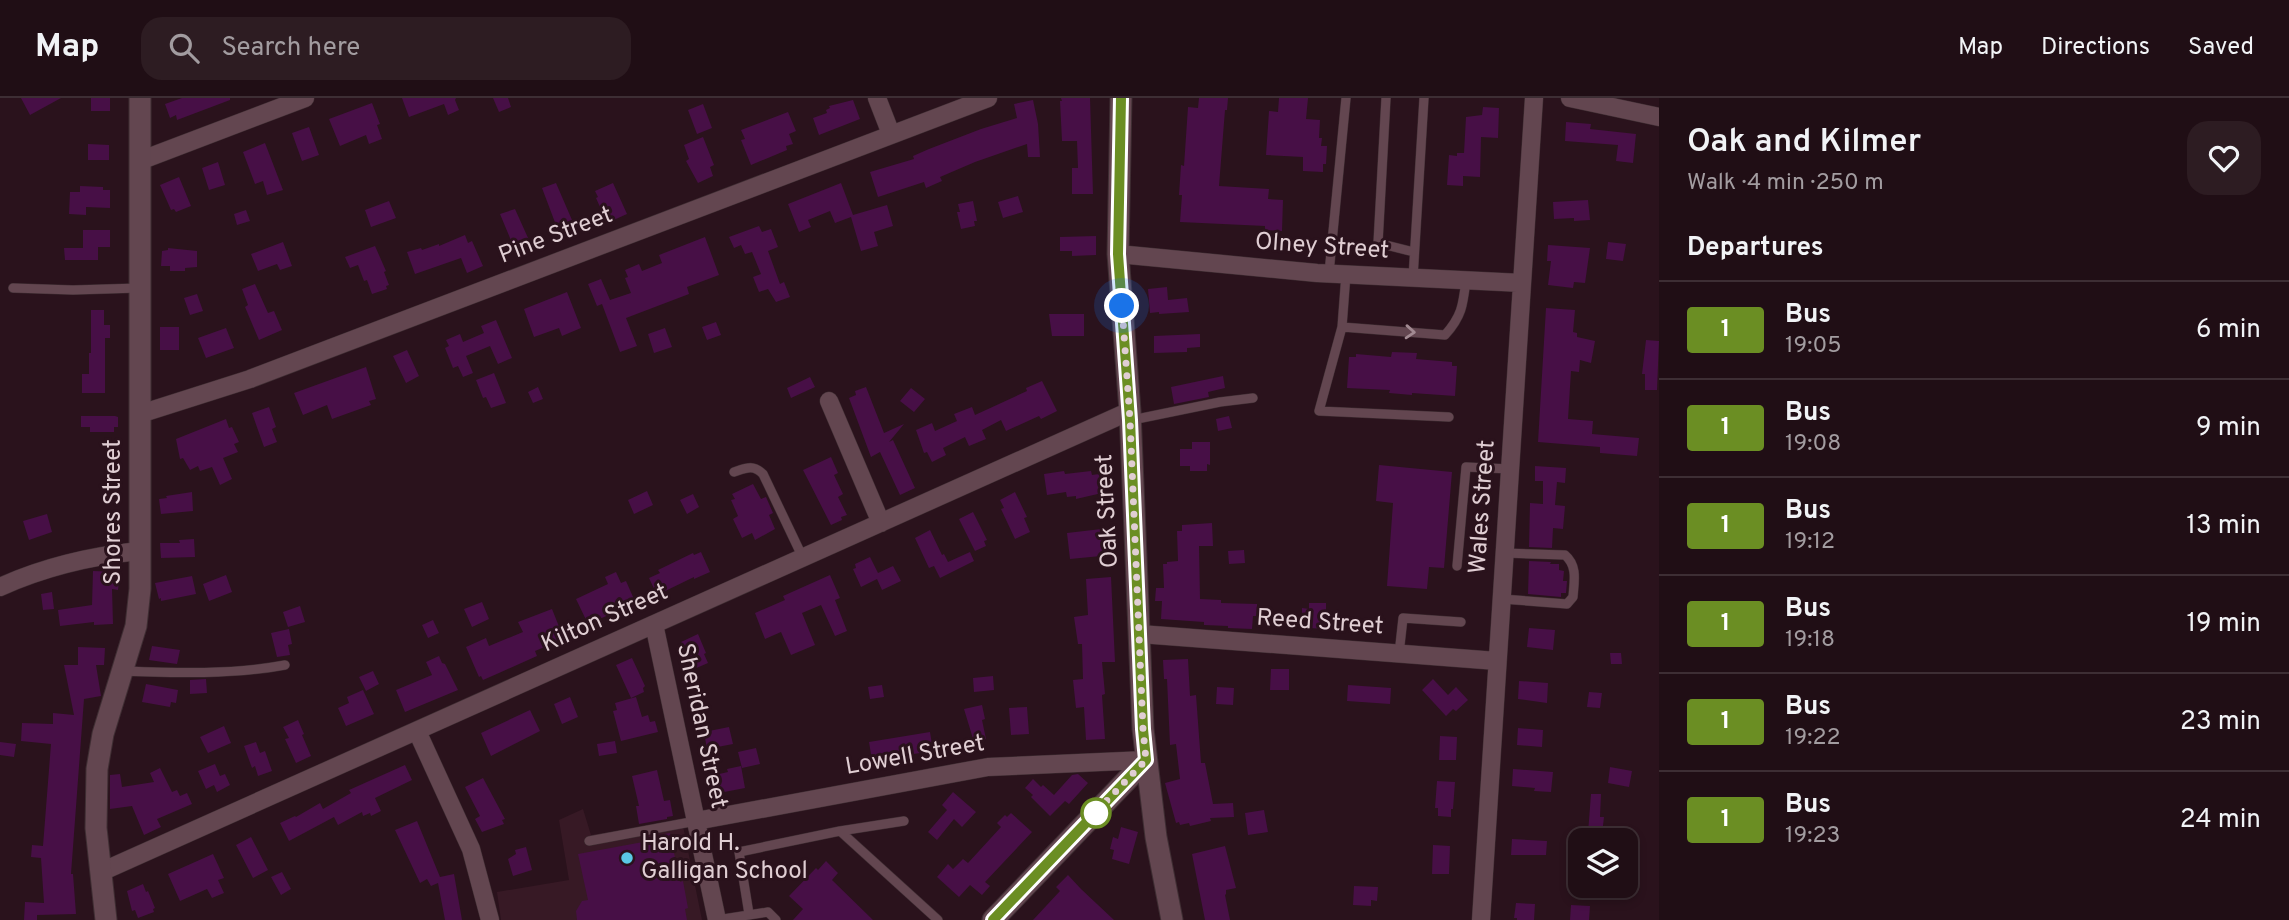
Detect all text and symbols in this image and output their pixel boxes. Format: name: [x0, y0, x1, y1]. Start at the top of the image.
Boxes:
search box: [141, 17, 631, 80]
text: Map: [35, 27, 99, 69]
icon: search: [165, 29, 203, 67]
text: Search here: [221, 32, 360, 65]
text: Map: [1958, 33, 2003, 63]
text: Directions: [2041, 33, 2150, 63]
text: Saved: [2188, 33, 2254, 63]
button: heart: [2187, 121, 2261, 195]
text: Oak and Kilmer: [1687, 122, 1921, 164]
text: Walk · 4 min · 250 m: [1687, 169, 1884, 198]
street label: Pine Street: [495, 201, 617, 271]
street label: Olney Street: [1254, 227, 1390, 267]
text: Departures: [1687, 232, 1824, 265]
your location: [1104, 288, 1139, 323]
text: Bus: [1785, 299, 1831, 332]
text: 6 min: [2196, 314, 2261, 347]
text: 1: [1721, 315, 1730, 345]
one-way arrow: [1405, 325, 1416, 340]
text: 19:05: [1785, 332, 1842, 361]
text: Bus: [1785, 397, 1831, 430]
text: 9 min: [2196, 412, 2261, 445]
text: 1: [1721, 413, 1730, 443]
text: 19:08: [1785, 430, 1841, 459]
street label: Shores Street: [99, 439, 129, 585]
street label: Wales Street: [1463, 439, 1503, 575]
street label: Oak Street: [1090, 453, 1126, 569]
text: Bus: [1785, 495, 1831, 528]
text: 13 min: [2186, 510, 2261, 543]
text: 1: [1721, 511, 1730, 541]
text: 19:12: [1785, 528, 1835, 557]
street label: Kilton Street: [537, 578, 673, 660]
text: Bus: [1785, 593, 1831, 626]
street label: Reed Street: [1255, 604, 1385, 642]
text: 19 min: [2186, 608, 2261, 641]
text: 1: [1721, 609, 1730, 639]
text: 19:18: [1785, 626, 1835, 655]
street label: Sheridan Street: [669, 641, 733, 811]
text: Bus: [1785, 691, 1831, 724]
text: 23 min: [2180, 706, 2261, 739]
text: 1: [1721, 707, 1730, 737]
text: 19:22: [1785, 724, 1841, 753]
street label: Lowell Street: [843, 729, 987, 783]
text: Bus: [1785, 789, 1831, 822]
unlabelled marker: [1081, 798, 1111, 828]
text: 24 min: [2180, 804, 2261, 837]
text: 1: [1721, 805, 1730, 835]
text: 19:23: [1785, 822, 1840, 851]
map controls: [1568, 828, 1638, 898]
button: layers: [1568, 828, 1638, 898]
place label: Harold H. Galligan School: [641, 829, 808, 887]
marker: Harold H. Galligan School: [619, 850, 635, 866]

